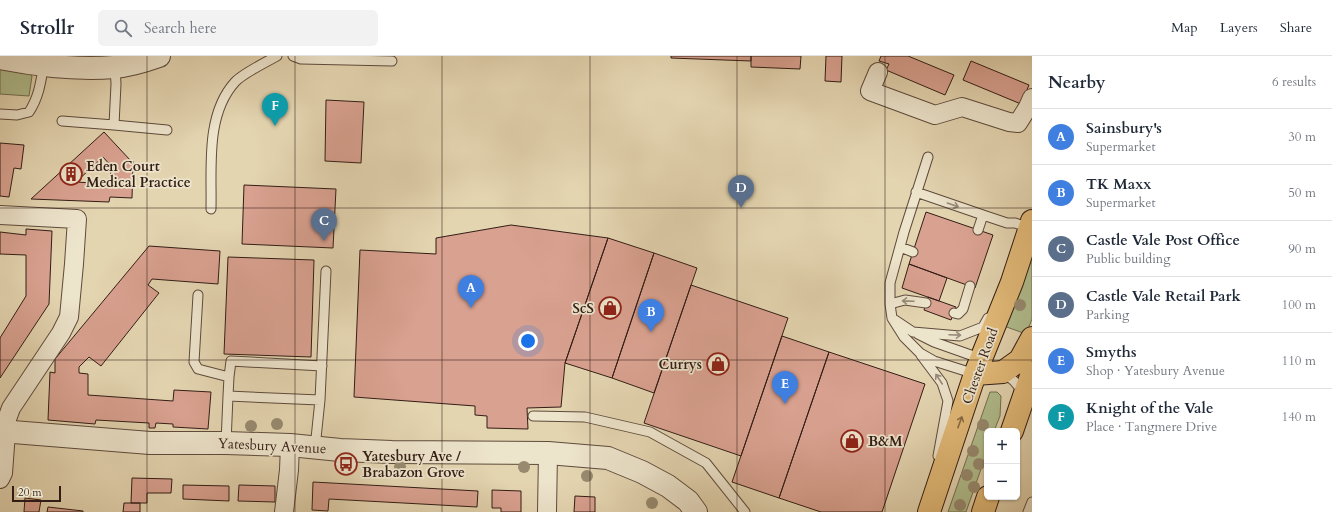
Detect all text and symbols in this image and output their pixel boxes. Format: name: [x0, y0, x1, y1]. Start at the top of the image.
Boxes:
search box: [98, 10, 378, 46]
text: Strollr: [20, 15, 74, 41]
icon: search: [112, 17, 134, 39]
text: Search here: [144, 18, 217, 38]
text: Map: [1171, 18, 1198, 37]
text: Layers: [1220, 18, 1258, 37]
text: Share: [1280, 18, 1312, 37]
text: Nearby: [1048, 71, 1105, 94]
text: 6 results: [1272, 73, 1316, 91]
pin: F: [262, 93, 288, 126]
text: Sainsbury's: [1086, 118, 1162, 138]
text: A: [1056, 128, 1066, 146]
text: 30 m: [1288, 128, 1316, 146]
text: Supermarket: [1086, 138, 1156, 156]
place label: Eden Court Medical Practice: [86, 157, 191, 192]
building icon: Eden Court Medical Practice: [58, 161, 84, 187]
text: TK Maxx: [1086, 174, 1151, 194]
pin: D: [728, 175, 754, 208]
text: B: [1056, 184, 1066, 202]
text: 50 m: [1288, 184, 1316, 202]
text: Supermarket: [1086, 194, 1156, 212]
one-way arrow: [947, 201, 959, 209]
pin: C: [311, 208, 337, 241]
text: Castle Vale Post Office: [1086, 230, 1240, 250]
text: C: [1056, 240, 1066, 258]
text: 90 m: [1288, 240, 1316, 258]
text: Public building: [1086, 250, 1171, 268]
pin: A: [458, 275, 484, 308]
text: Castle Vale Retail Park: [1086, 286, 1241, 306]
shop icon: ScS: [597, 295, 623, 321]
text: D: [1055, 296, 1067, 314]
text: 100 m: [1282, 296, 1316, 314]
one-way arrow: [902, 298, 915, 305]
place label: ScS: [572, 299, 594, 318]
pin: B: [638, 299, 664, 332]
text: Parking: [1086, 306, 1129, 324]
street label: Chester Road: [957, 325, 1003, 407]
your location: [518, 331, 538, 351]
one-way arrow: [948, 331, 961, 339]
text: Smyths: [1086, 342, 1137, 362]
shop icon: Currys: [705, 351, 731, 377]
text: E: [1057, 352, 1065, 370]
text: 110 m: [1282, 352, 1316, 370]
place label: Currys: [659, 355, 702, 374]
text: Shop · Yatesbury Avenue: [1086, 362, 1225, 380]
pin: E: [772, 371, 798, 404]
one-way arrow: [935, 374, 943, 385]
text: Knight of the Vale: [1086, 398, 1213, 418]
text: F: [1057, 408, 1065, 426]
text: 140 m: [1282, 408, 1316, 426]
one-way arrow: [956, 417, 964, 429]
text: Place · Tangmere Drive: [1086, 418, 1217, 436]
shop icon: B&M: [839, 428, 865, 454]
map controls: [984, 428, 1020, 500]
button: +: [984, 428, 1020, 464]
place label: B&M: [868, 432, 903, 451]
street label: Yatesbury Avenue: [217, 434, 327, 458]
place label: Yatesbury Ave / Brabazon Grove: [362, 447, 465, 482]
bus stop icon: Yatesbury Ave / Brabazon Grove: [333, 451, 359, 477]
button: −: [984, 464, 1020, 500]
scale bar: [12, 484, 61, 503]
text: 20 m: [18, 485, 42, 500]

